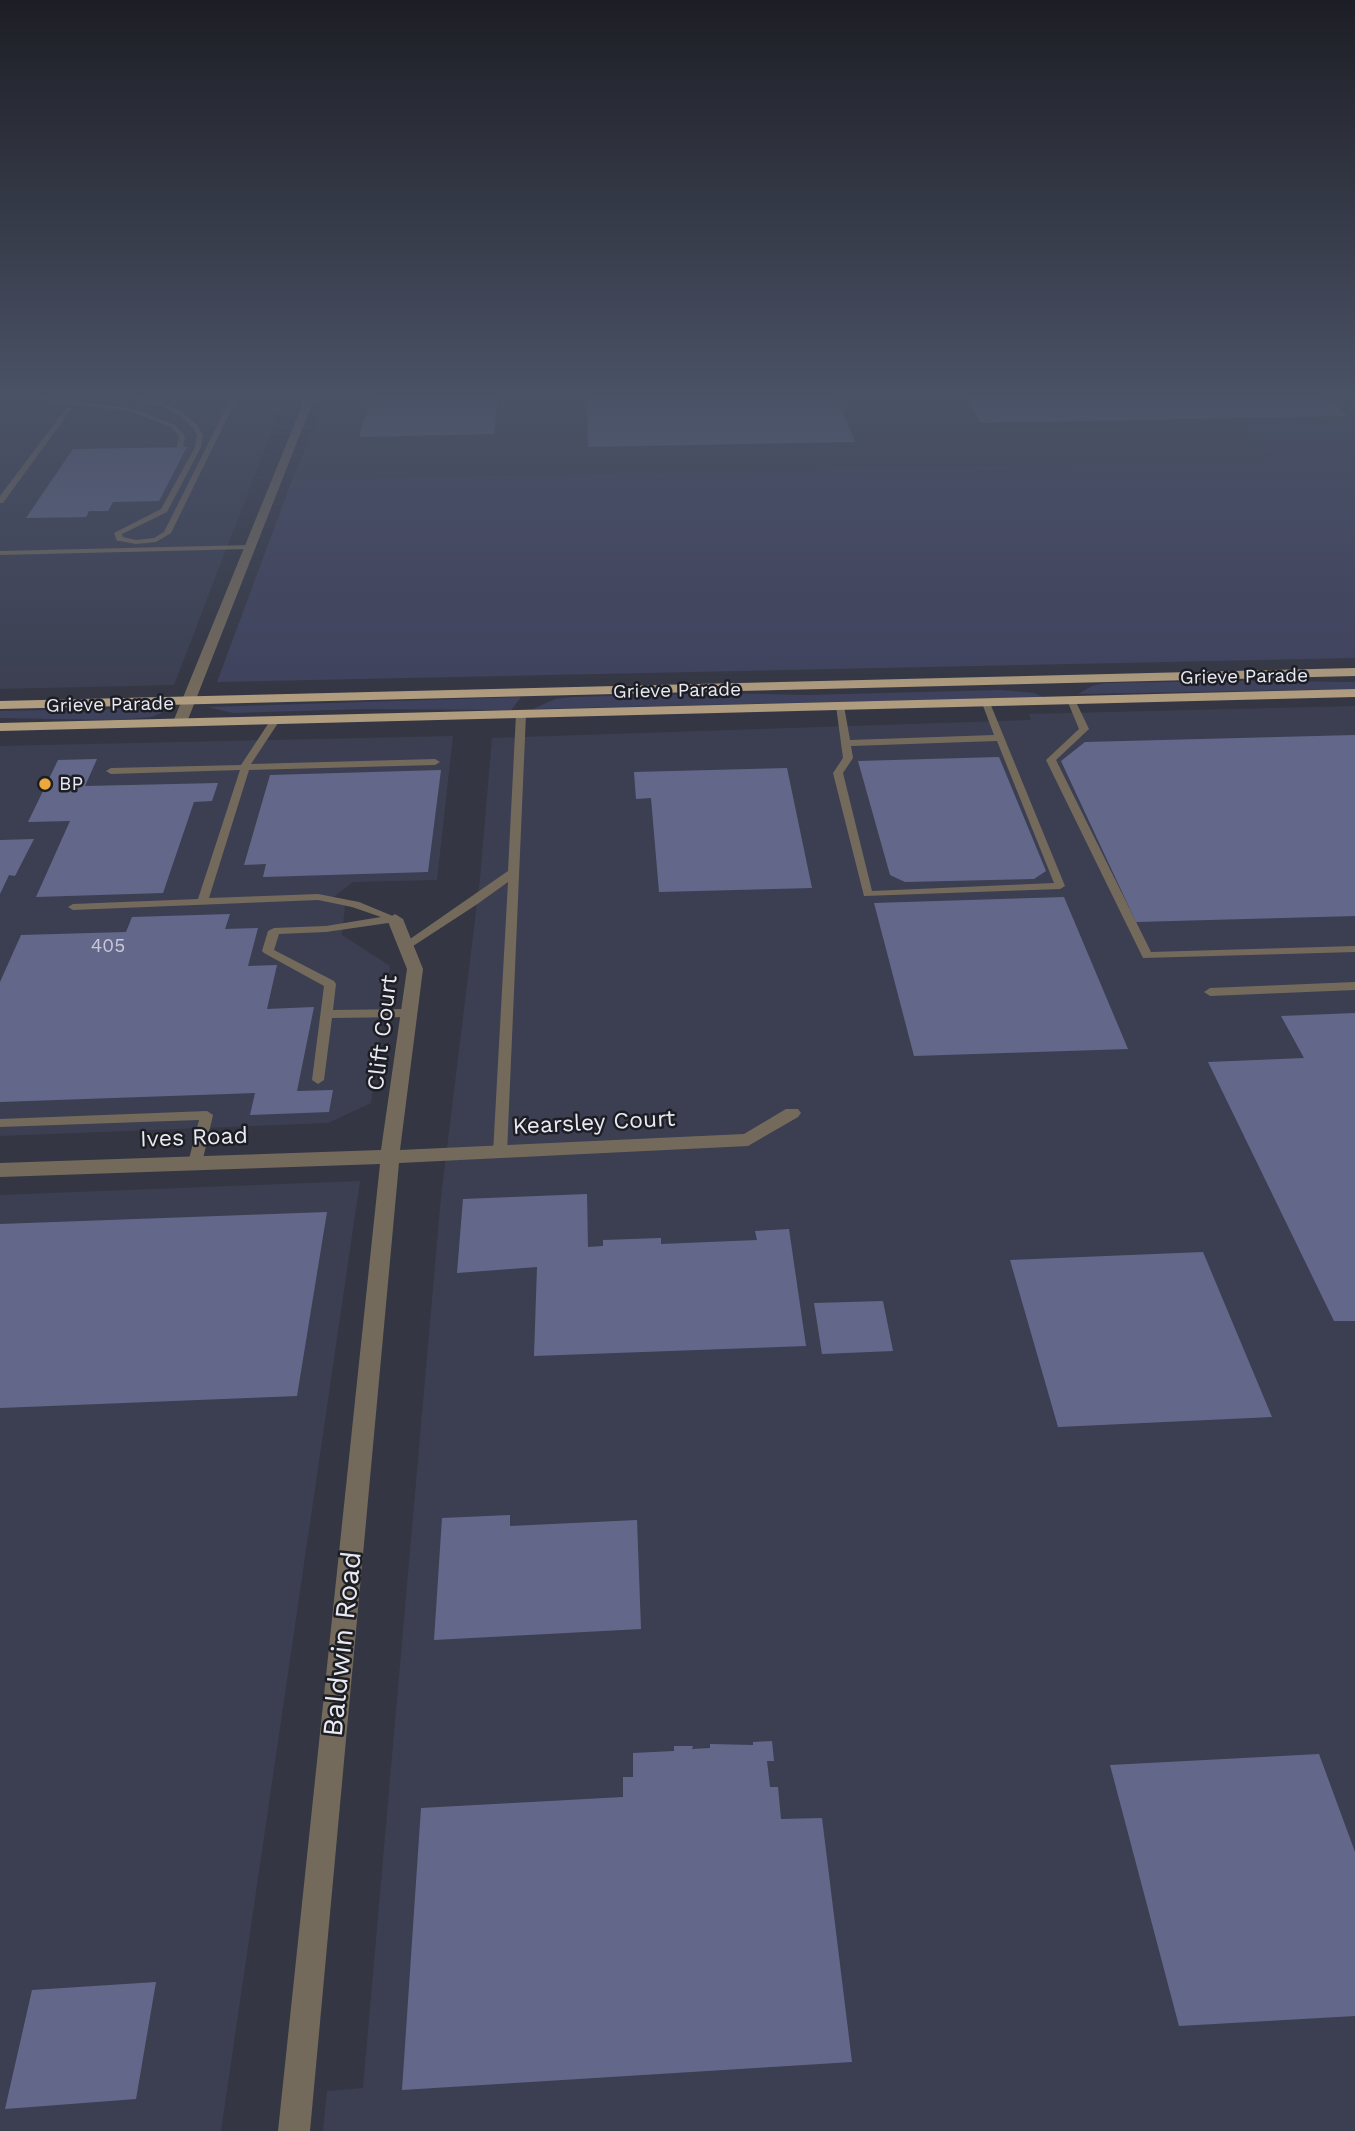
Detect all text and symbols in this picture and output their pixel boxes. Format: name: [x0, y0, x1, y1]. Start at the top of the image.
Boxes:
street label: Grieve Parade: [1180, 664, 1308, 690]
street label: Grieve Parade: [613, 678, 741, 704]
street label: Grieve Parade: [46, 692, 174, 718]
place label: BP: [59, 773, 83, 795]
marker: BP: [37, 776, 53, 792]
house number: 405: [91, 935, 125, 957]
street label: Clift Court: [362, 974, 404, 1092]
street label: Kearsley Court: [512, 1105, 676, 1141]
street label: Ives Road: [139, 1122, 249, 1154]
street label: Baldwin Road: [317, 1550, 369, 1738]

